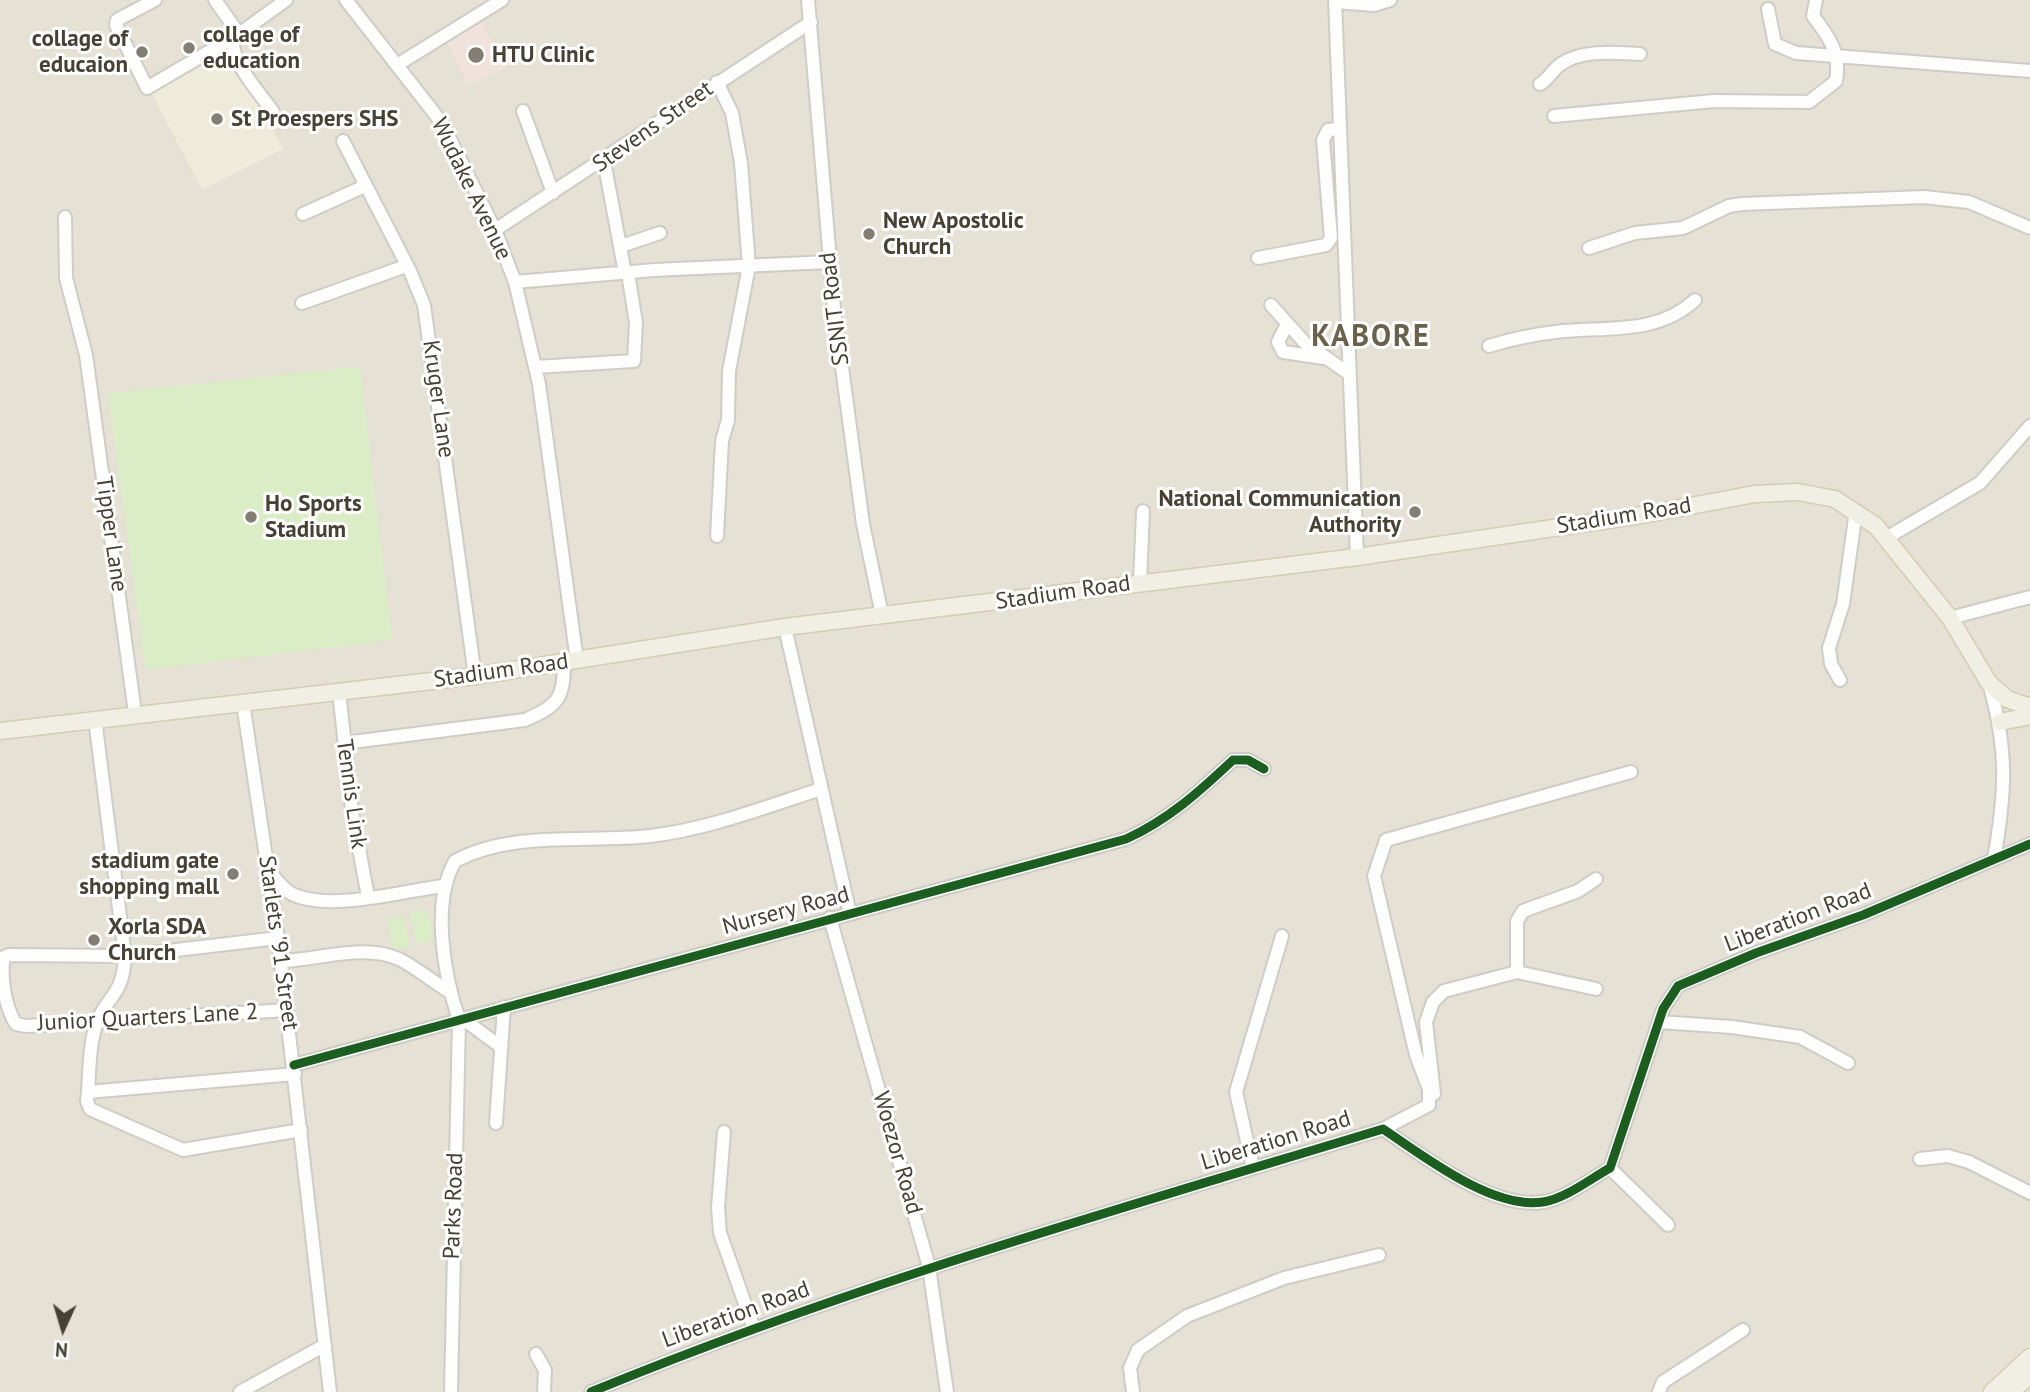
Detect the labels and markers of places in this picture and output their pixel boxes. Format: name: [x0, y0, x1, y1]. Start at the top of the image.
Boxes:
place label: collage of education: [203, 21, 300, 75]
place label: collage of educaion: [32, 25, 128, 79]
marker: collage of education: [181, 40, 197, 56]
place label: HTU Clinic: [492, 41, 595, 69]
marker: collage of educaion: [134, 44, 150, 60]
marker: HTU Clinic: [466, 45, 486, 65]
place label: St Proespers SHS: [231, 105, 398, 133]
marker: St Proespers SHS: [209, 111, 225, 127]
place label: New Apostolic Church: [883, 207, 1024, 261]
marker: New Apostolic Church: [861, 226, 877, 242]
place label: National Communication Authority: [1158, 485, 1401, 539]
place label: Ho Sports Stadium: [265, 490, 362, 544]
marker: National Communication Authority: [1407, 504, 1423, 520]
marker: Ho Sports Stadium: [243, 509, 259, 525]
place label: stadium gate shopping mall: [79, 847, 219, 901]
marker: stadium gate shopping mall: [225, 866, 241, 882]
place label: Xorla SDA Church: [108, 913, 206, 967]
marker: Xorla SDA Church: [86, 932, 102, 948]

